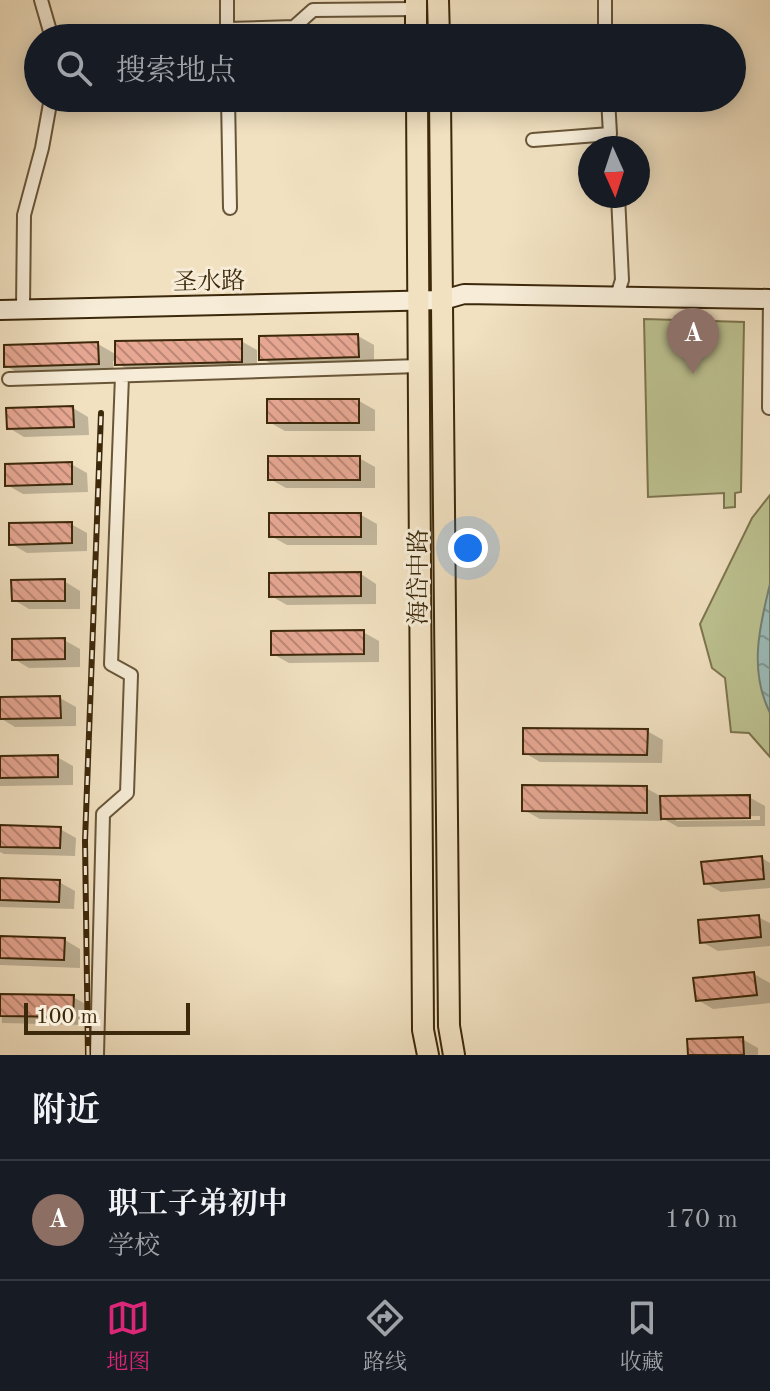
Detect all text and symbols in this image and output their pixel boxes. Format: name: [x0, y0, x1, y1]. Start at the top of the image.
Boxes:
search box: [24, 24, 746, 112]
icon: search: [52, 46, 96, 90]
text: 搜索地点: [116, 57, 236, 87]
north arrow: [578, 136, 650, 208]
street label: 圣水路: [173, 267, 245, 296]
pin: A: [667, 308, 719, 374]
your location: [448, 528, 488, 568]
street label: 海岱中路: [405, 529, 432, 625]
scale bar: [24, 999, 190, 1035]
text: 100 m: [36, 1006, 98, 1028]
text: 附近: [32, 1095, 100, 1129]
text: 职工子弟初中: [108, 1190, 288, 1220]
text: A: [48, 1207, 68, 1233]
text: 170 m: [665, 1207, 738, 1233]
text: 学校: [108, 1234, 160, 1260]
tab: 地图: [106, 1296, 150, 1377]
tab: 路线: [363, 1296, 407, 1377]
tab: 收藏: [620, 1296, 664, 1377]

